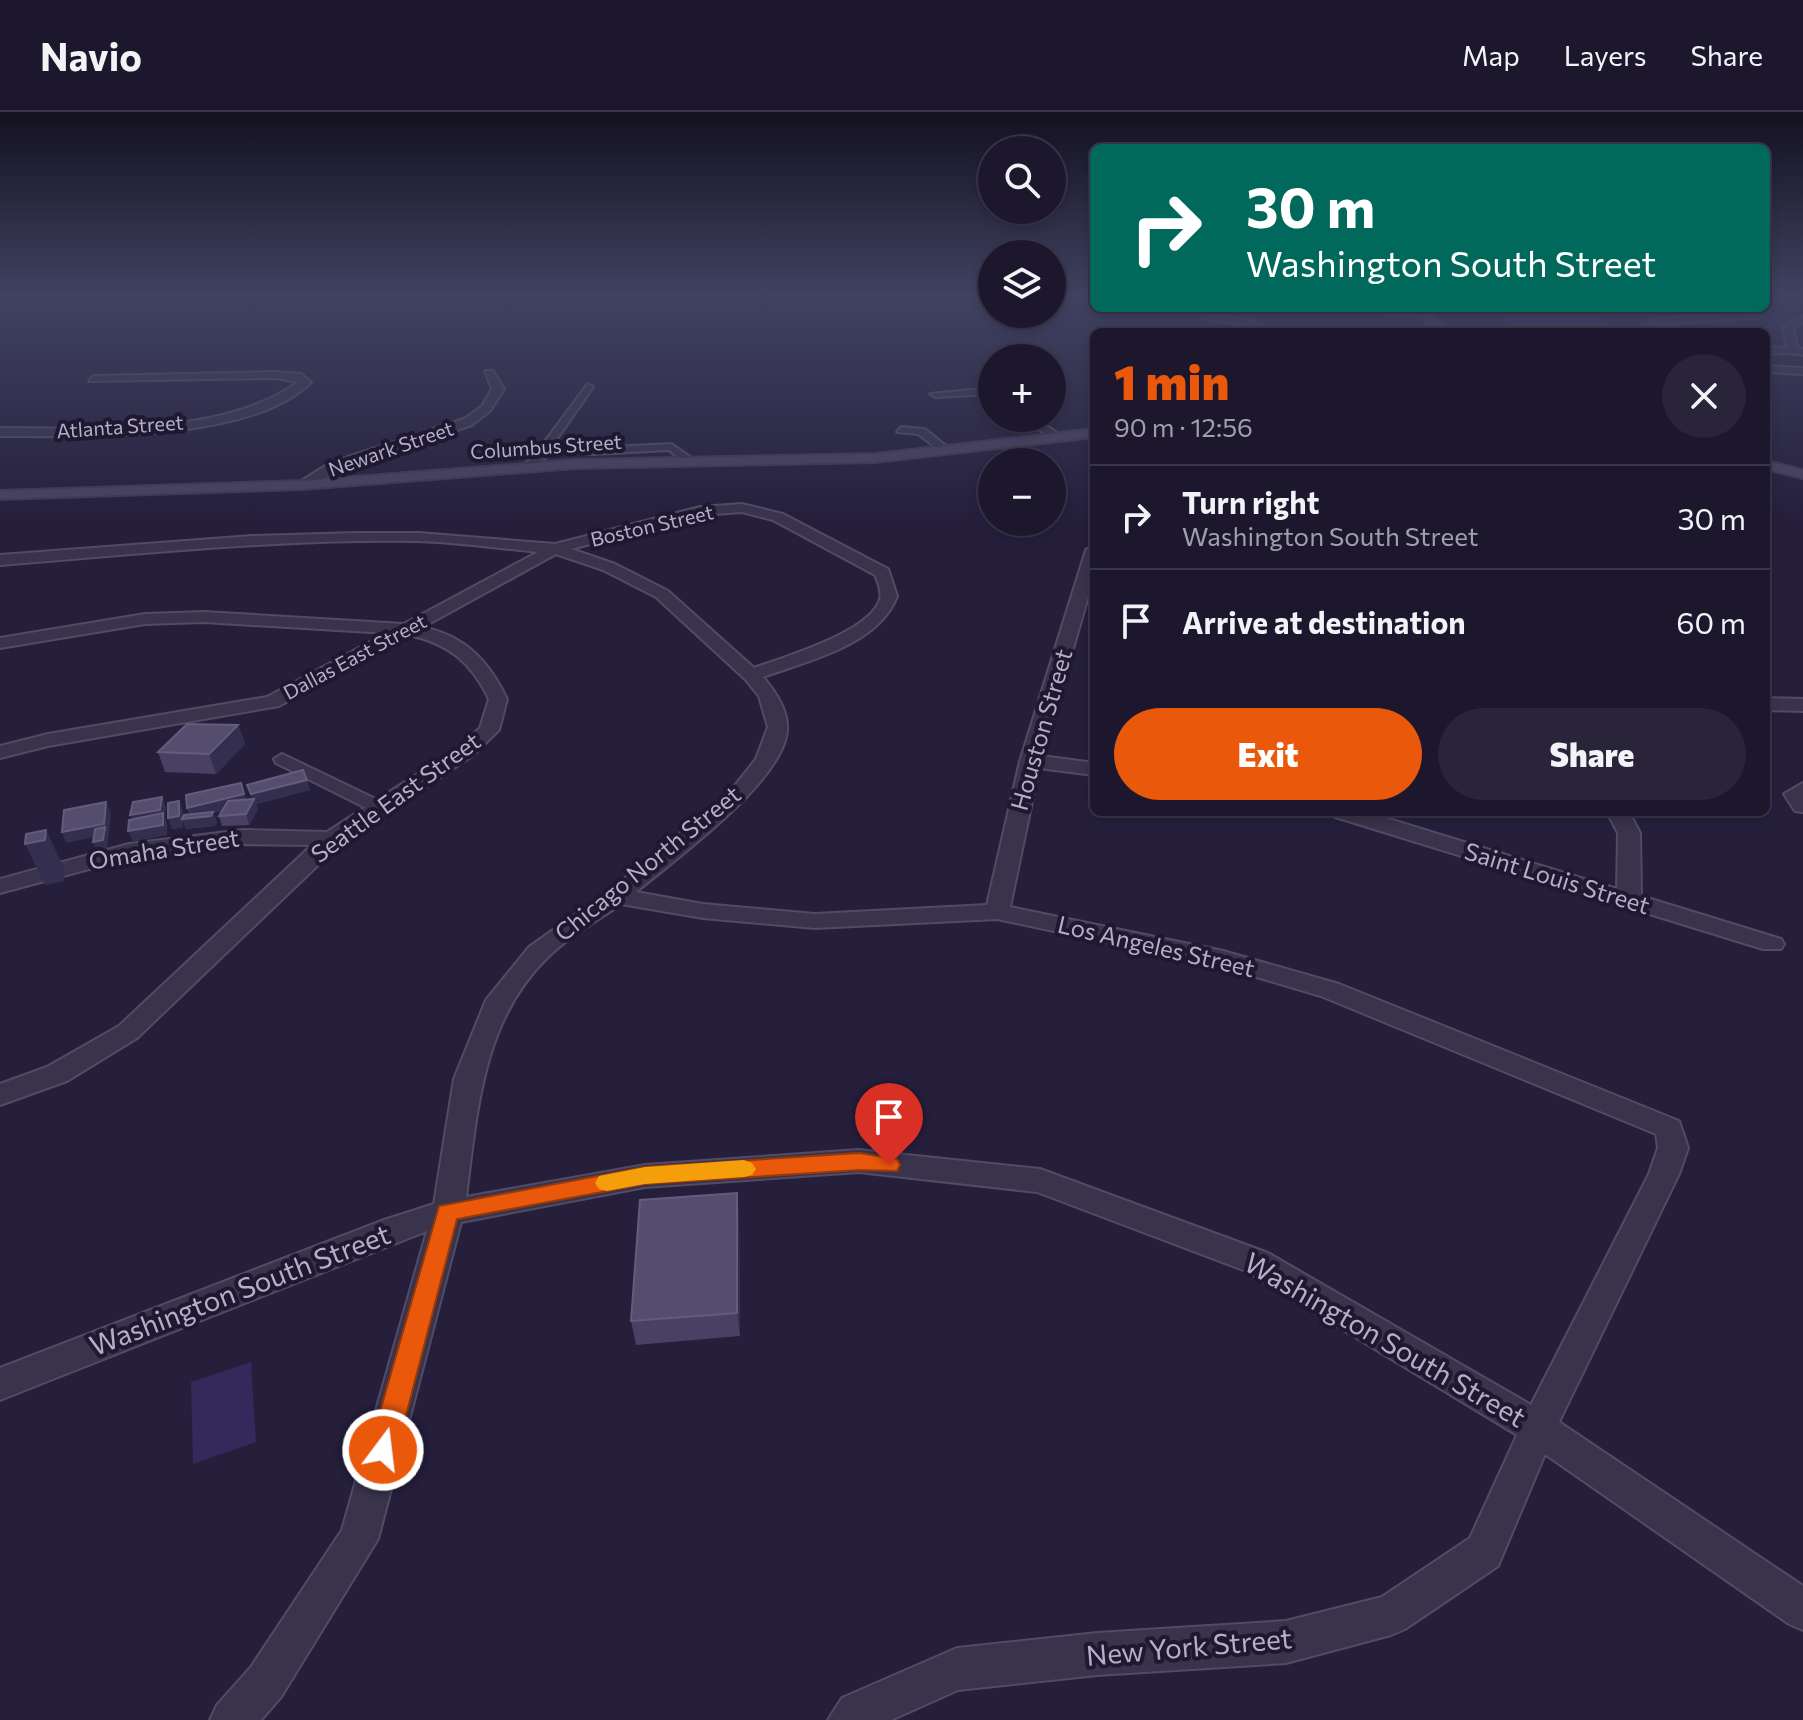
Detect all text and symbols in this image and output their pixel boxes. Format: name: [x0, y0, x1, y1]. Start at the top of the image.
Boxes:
text: Navio: [40, 32, 142, 79]
text: Map: [1462, 38, 1520, 72]
text: Layers: [1564, 38, 1646, 72]
text: Share: [1690, 38, 1763, 72]
map controls: [978, 136, 1066, 536]
button: search: [978, 136, 1066, 224]
text: 30 m: [1246, 171, 1375, 240]
icon: right: [1114, 176, 1218, 280]
button: layers: [978, 240, 1066, 328]
text: Washington South Street: [1246, 240, 1656, 284]
button: +: [978, 344, 1066, 432]
text: 1 min: [1114, 351, 1229, 410]
button: close: [1662, 354, 1746, 438]
street label: Atlanta Street: [56, 410, 184, 442]
text: 90 m · 12:56: [1114, 411, 1253, 442]
street label: Newark Street: [325, 415, 456, 481]
street label: Columbus Street: [469, 429, 622, 463]
button: −: [978, 448, 1066, 536]
text: Turn right: [1182, 483, 1319, 520]
icon: right: [1114, 495, 1158, 539]
street label: Boston Street: [588, 499, 716, 551]
text: 30 m: [1677, 499, 1746, 536]
text: Washington South Street: [1182, 520, 1478, 551]
icon: arrive: [1114, 599, 1158, 643]
text: Arrive at destination: [1182, 603, 1466, 640]
text: 60 m: [1676, 603, 1746, 640]
street label: Dallas East Street: [279, 608, 430, 704]
street label: Houston Street: [1004, 645, 1078, 814]
button: Exit: [1114, 708, 1422, 800]
button: Share: [1438, 708, 1746, 800]
street label: Seattle East Street: [305, 726, 486, 868]
street label: Chicago North Street: [548, 779, 746, 947]
street label: Omaha Street: [87, 822, 241, 875]
street label: Saint Louis Street: [1461, 836, 1654, 920]
street label: Los Angeles Street: [1055, 909, 1258, 982]
pin: [855, 1083, 923, 1165]
icon: arrive: [867, 1095, 911, 1139]
street label: Washington South Street: [85, 1216, 395, 1362]
street label: Washington South Street: [1239, 1245, 1532, 1434]
position arrow: [341, 1408, 425, 1492]
street label: New York Street: [1085, 1620, 1293, 1672]

